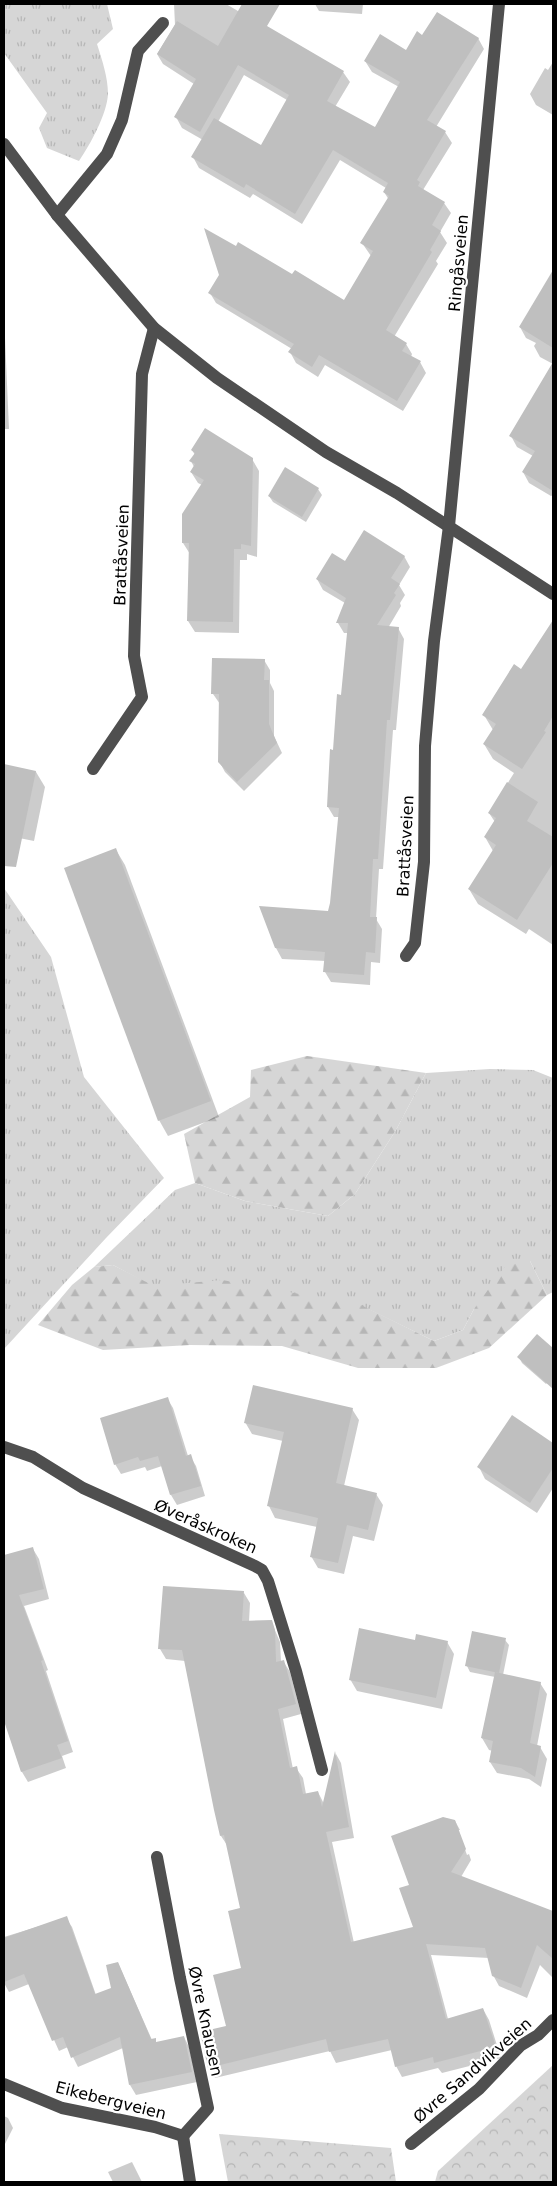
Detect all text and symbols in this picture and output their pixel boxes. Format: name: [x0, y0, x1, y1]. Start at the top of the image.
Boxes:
street label: Ringåsveien: [445, 214, 472, 313]
street label: Brattåsveien: [110, 504, 133, 606]
street label: Brattåsveien: [393, 795, 418, 897]
street label: Øveråskroken: [151, 1495, 260, 1558]
street label: Øvre Knausen: [185, 1964, 226, 2078]
street label: Øvre Sandvikveien: [409, 2014, 535, 2127]
street label: Eikebergveien: [54, 2078, 168, 2123]

